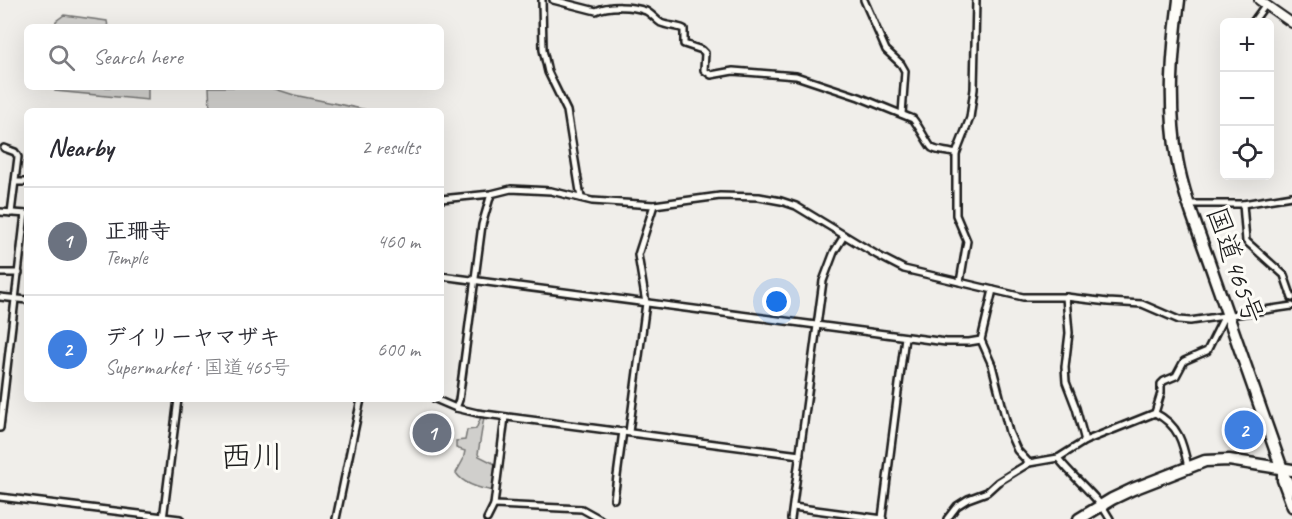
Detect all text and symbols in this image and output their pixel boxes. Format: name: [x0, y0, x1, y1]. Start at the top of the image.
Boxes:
map controls: [1220, 18, 1274, 180]
button: +: [1220, 18, 1274, 72]
search box: [24, 24, 444, 90]
icon: search: [45, 41, 78, 74]
text: Search here: [93, 43, 183, 71]
button: −: [1220, 72, 1274, 126]
button: locate: [1220, 126, 1274, 180]
text: Nearby: [48, 131, 113, 164]
text: 2 results: [361, 135, 420, 160]
street label: 国道465号: [1199, 202, 1272, 328]
text: 正珊寺: [105, 217, 171, 245]
text: 1: [63, 229, 72, 254]
text: 460 m: [377, 229, 420, 254]
text: Temple: [105, 245, 148, 270]
your location: [762, 287, 791, 316]
text: デイリーヤマザキ: [105, 323, 281, 351]
text: 2: [63, 337, 72, 362]
text: 600 m: [377, 337, 420, 362]
text: Supermarket · 国道465号: [105, 355, 290, 380]
pin: 2: [1224, 408, 1264, 452]
pin: 1: [412, 410, 452, 456]
district label: 西川: [220, 436, 284, 477]

